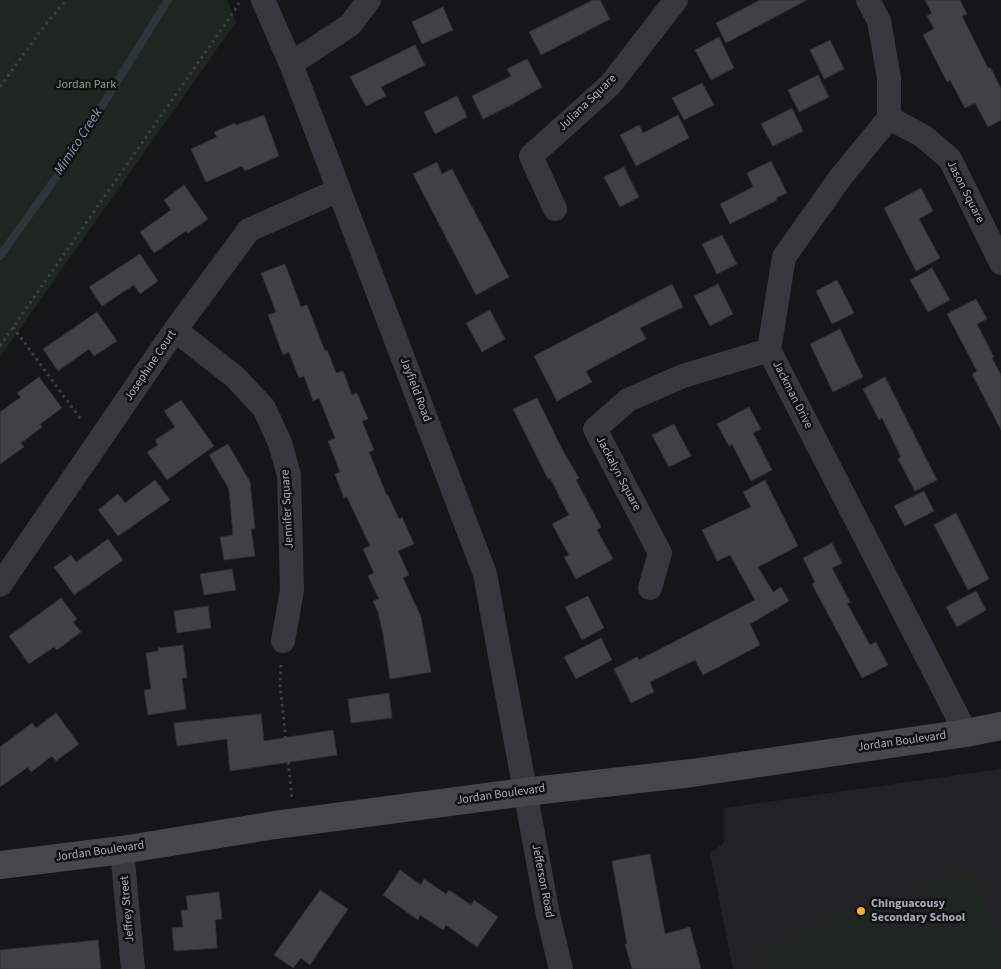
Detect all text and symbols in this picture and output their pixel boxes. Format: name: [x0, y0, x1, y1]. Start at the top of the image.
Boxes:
street label: Juliana Square: [556, 72, 620, 134]
park label: Jordan Park: [56, 78, 116, 92]
water label: Mimico Creek: [51, 106, 107, 178]
street label: Jason Square: [943, 158, 987, 226]
street label: Josephine Court: [122, 328, 180, 404]
street label: Jayfield Road: [396, 356, 434, 424]
street label: Jackman Drive: [769, 359, 815, 431]
street label: Jackalyn Square: [592, 434, 644, 514]
street label: Jennifer Square: [279, 469, 297, 549]
street label: Jordan Boulevard: [857, 729, 947, 755]
street label: Jordan Boulevard: [456, 782, 546, 808]
street label: Jordan Boulevard: [55, 839, 145, 865]
street label: Jefferson Road: [528, 843, 556, 919]
street label: Jeffrey Street: [118, 875, 138, 943]
place label: Chinguacousy Secondary School: [871, 897, 965, 925]
marker: Chinguacousy Secondary School: [855, 905, 867, 917]

